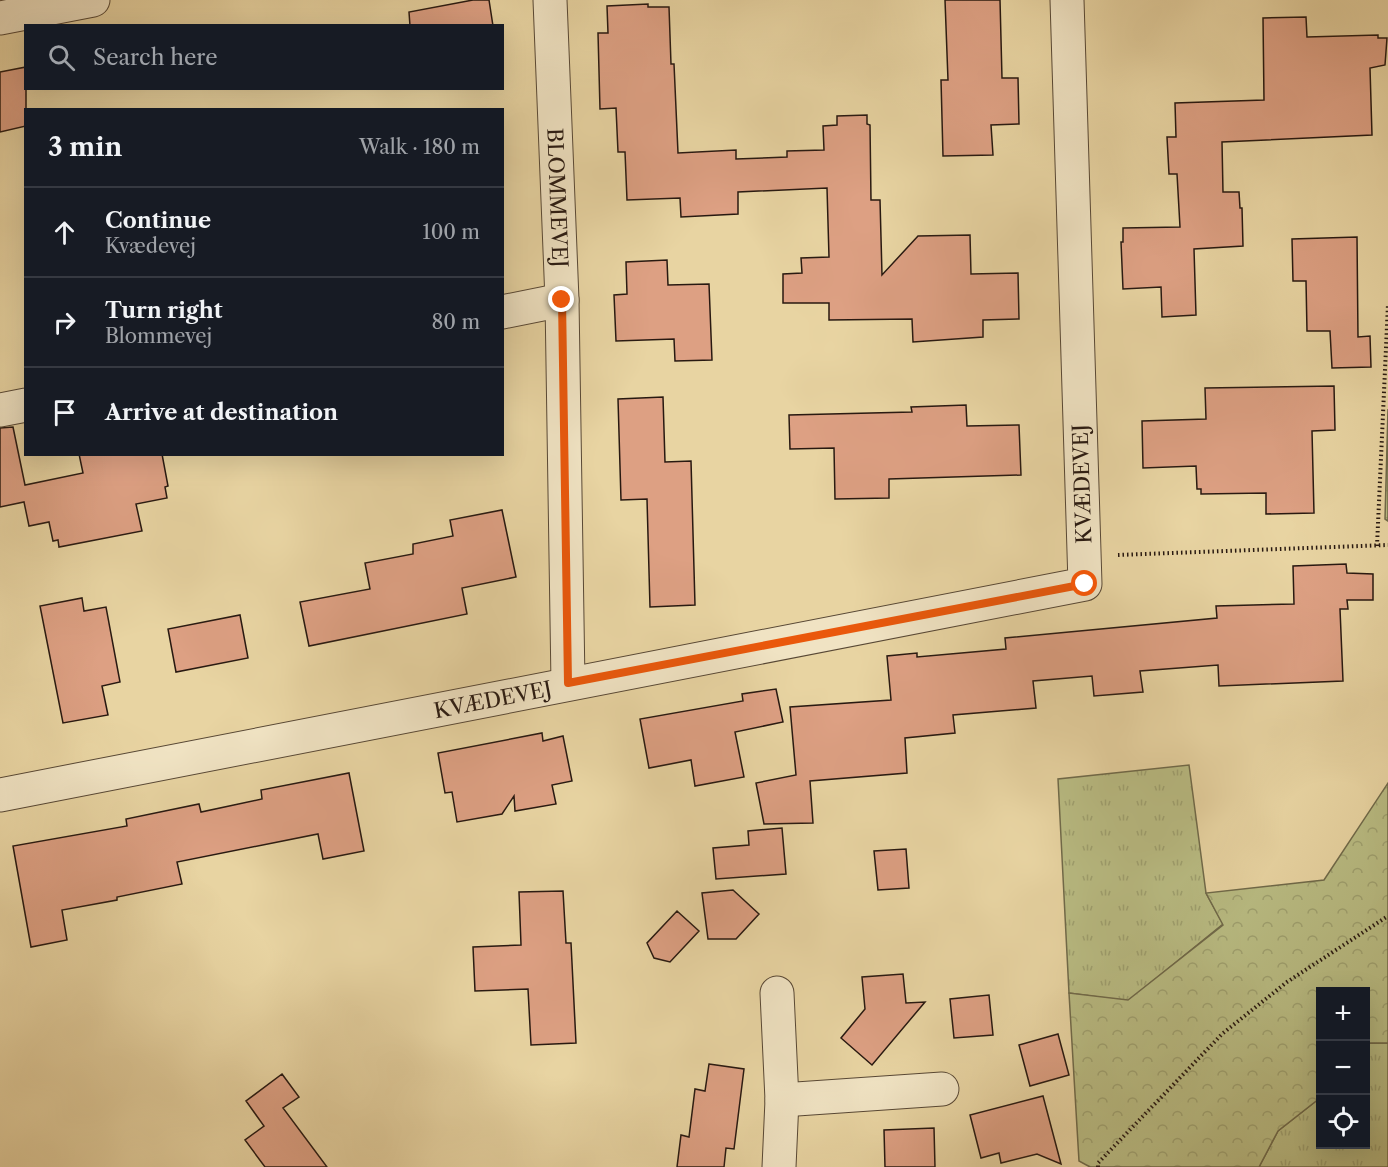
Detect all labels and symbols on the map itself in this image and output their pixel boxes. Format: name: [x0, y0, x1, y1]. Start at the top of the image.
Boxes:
street label: BLOMMEVEJ: [543, 127, 573, 268]
route end: [548, 286, 574, 312]
street label: KVÆDEVEJ: [1067, 424, 1097, 544]
route start: [1071, 570, 1097, 596]
street label: KVÆDEVEJ: [432, 675, 554, 723]

